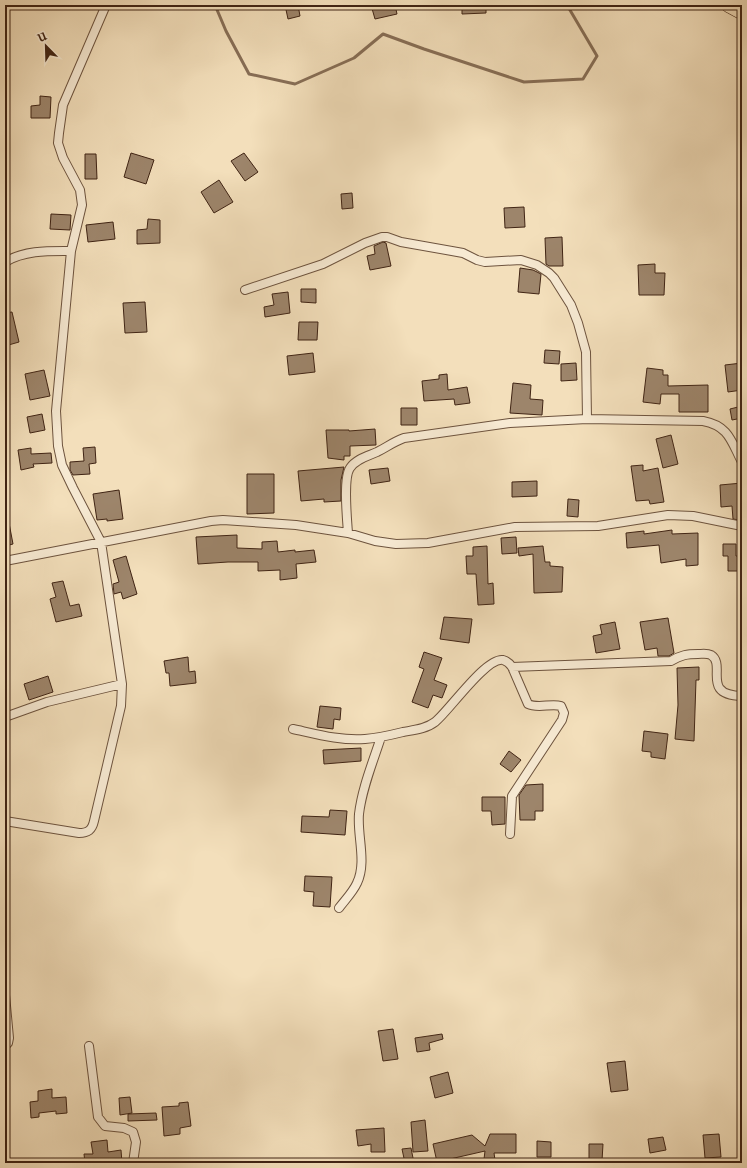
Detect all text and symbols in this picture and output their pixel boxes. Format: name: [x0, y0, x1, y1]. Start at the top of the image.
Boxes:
north arrow: [26, 26, 66, 66]
text: U: [35, 29, 49, 45]

